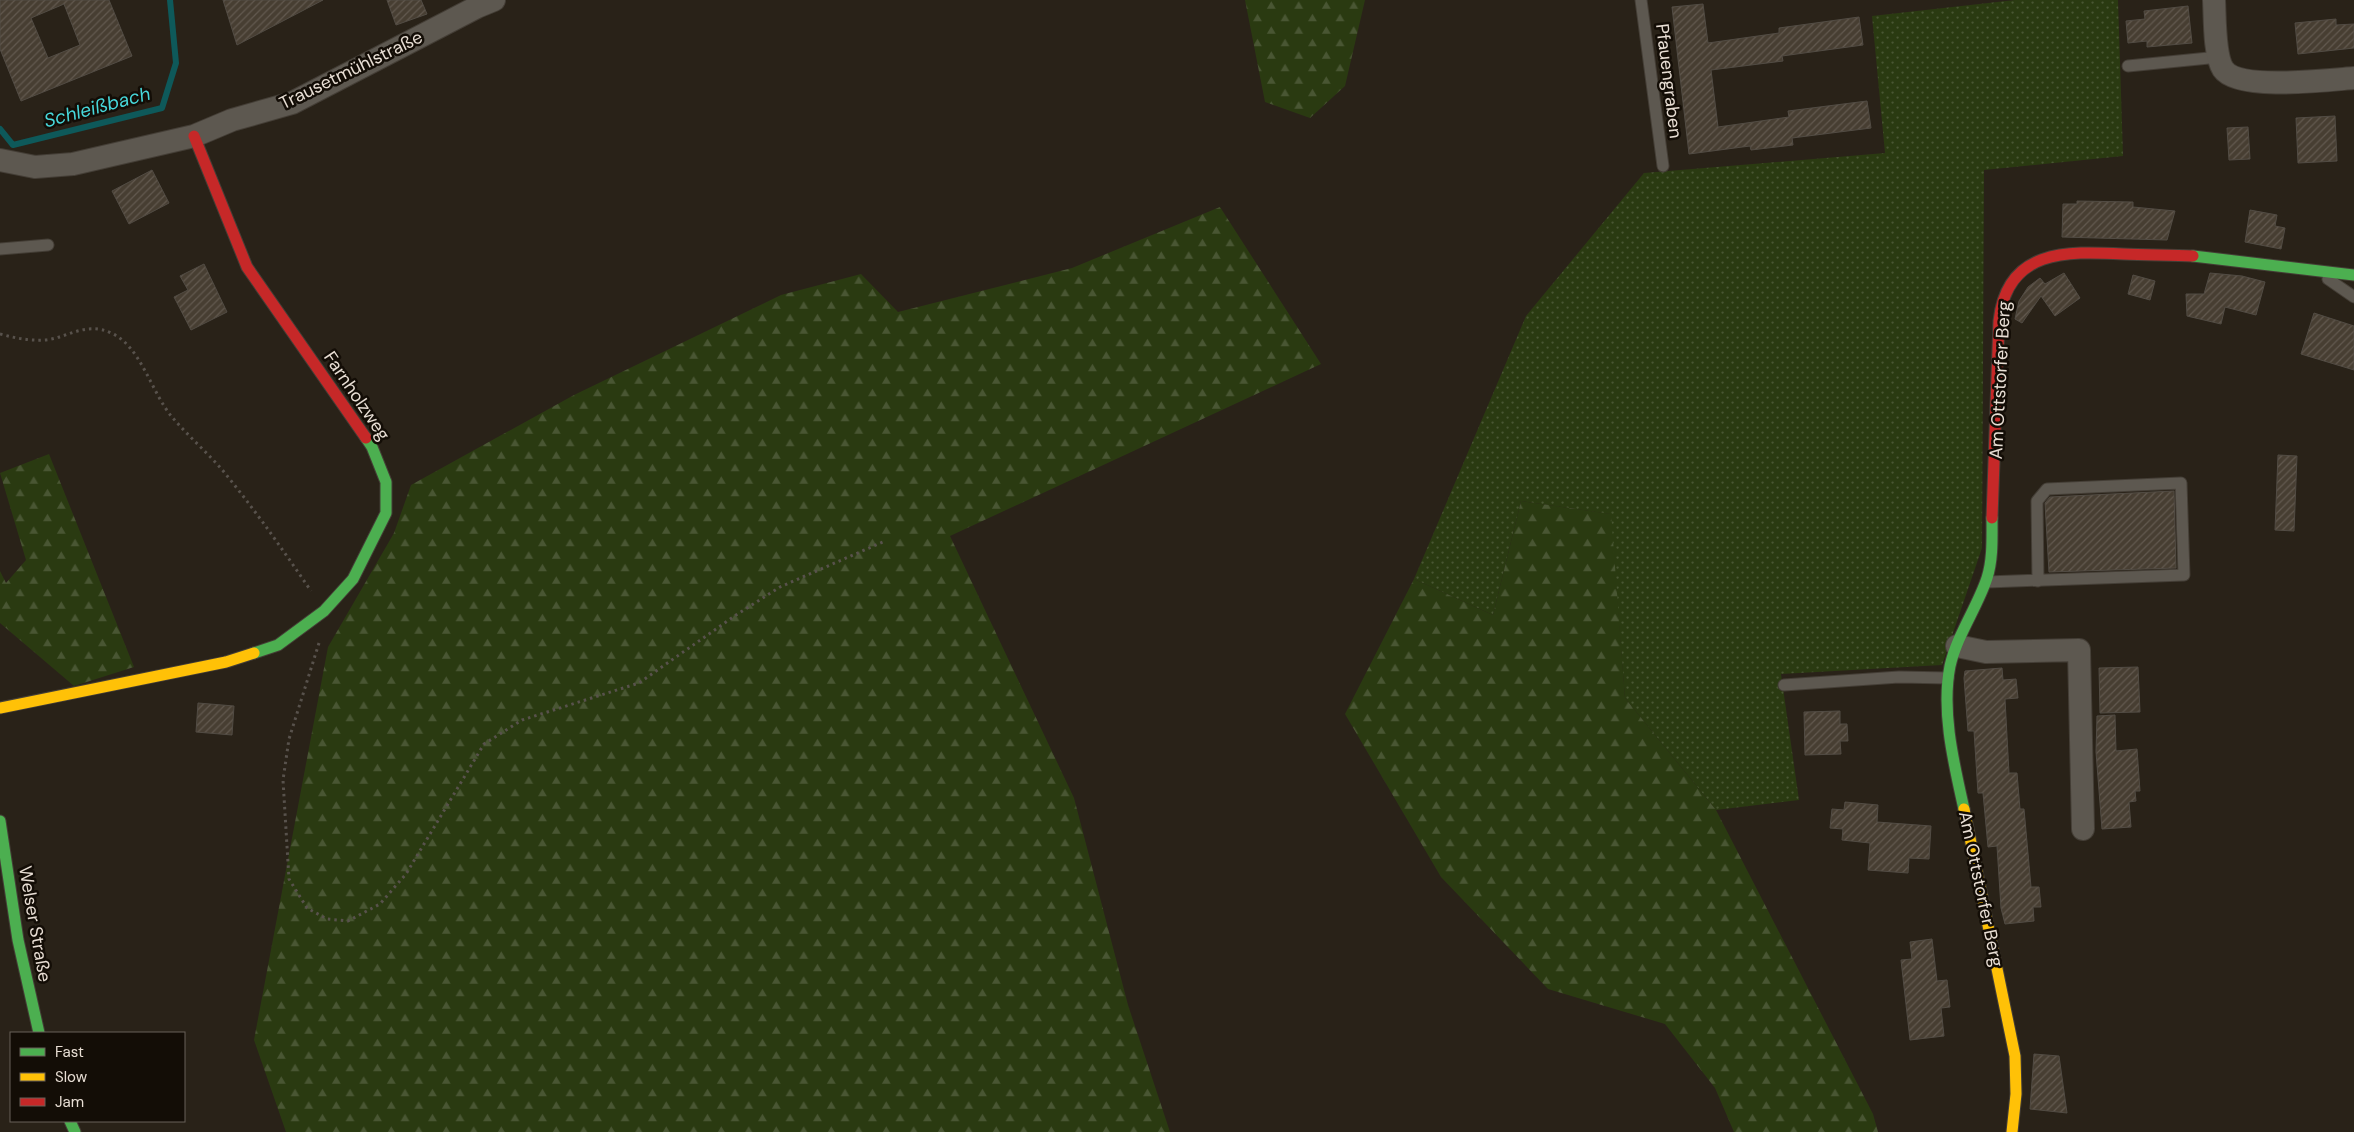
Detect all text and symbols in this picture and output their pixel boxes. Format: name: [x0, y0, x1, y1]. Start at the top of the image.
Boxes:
street label: Pfauengraben: [1650, 22, 1688, 140]
street label: Trausetmühlstraße: [275, 25, 427, 115]
water label: Schleißbach: [41, 81, 153, 133]
street label: Am Ottstorfer Berg: [1984, 300, 2016, 460]
street label: Farnholzweg: [318, 347, 396, 445]
street label: Am Ottstorfer Berg: [1953, 809, 2009, 969]
street label: Welser Straße: [13, 864, 57, 984]
legend: [10, 1032, 185, 1122]
text: Fast: [55, 1042, 84, 1062]
text: Slow: [55, 1067, 88, 1087]
text: Jam: [55, 1092, 84, 1112]

